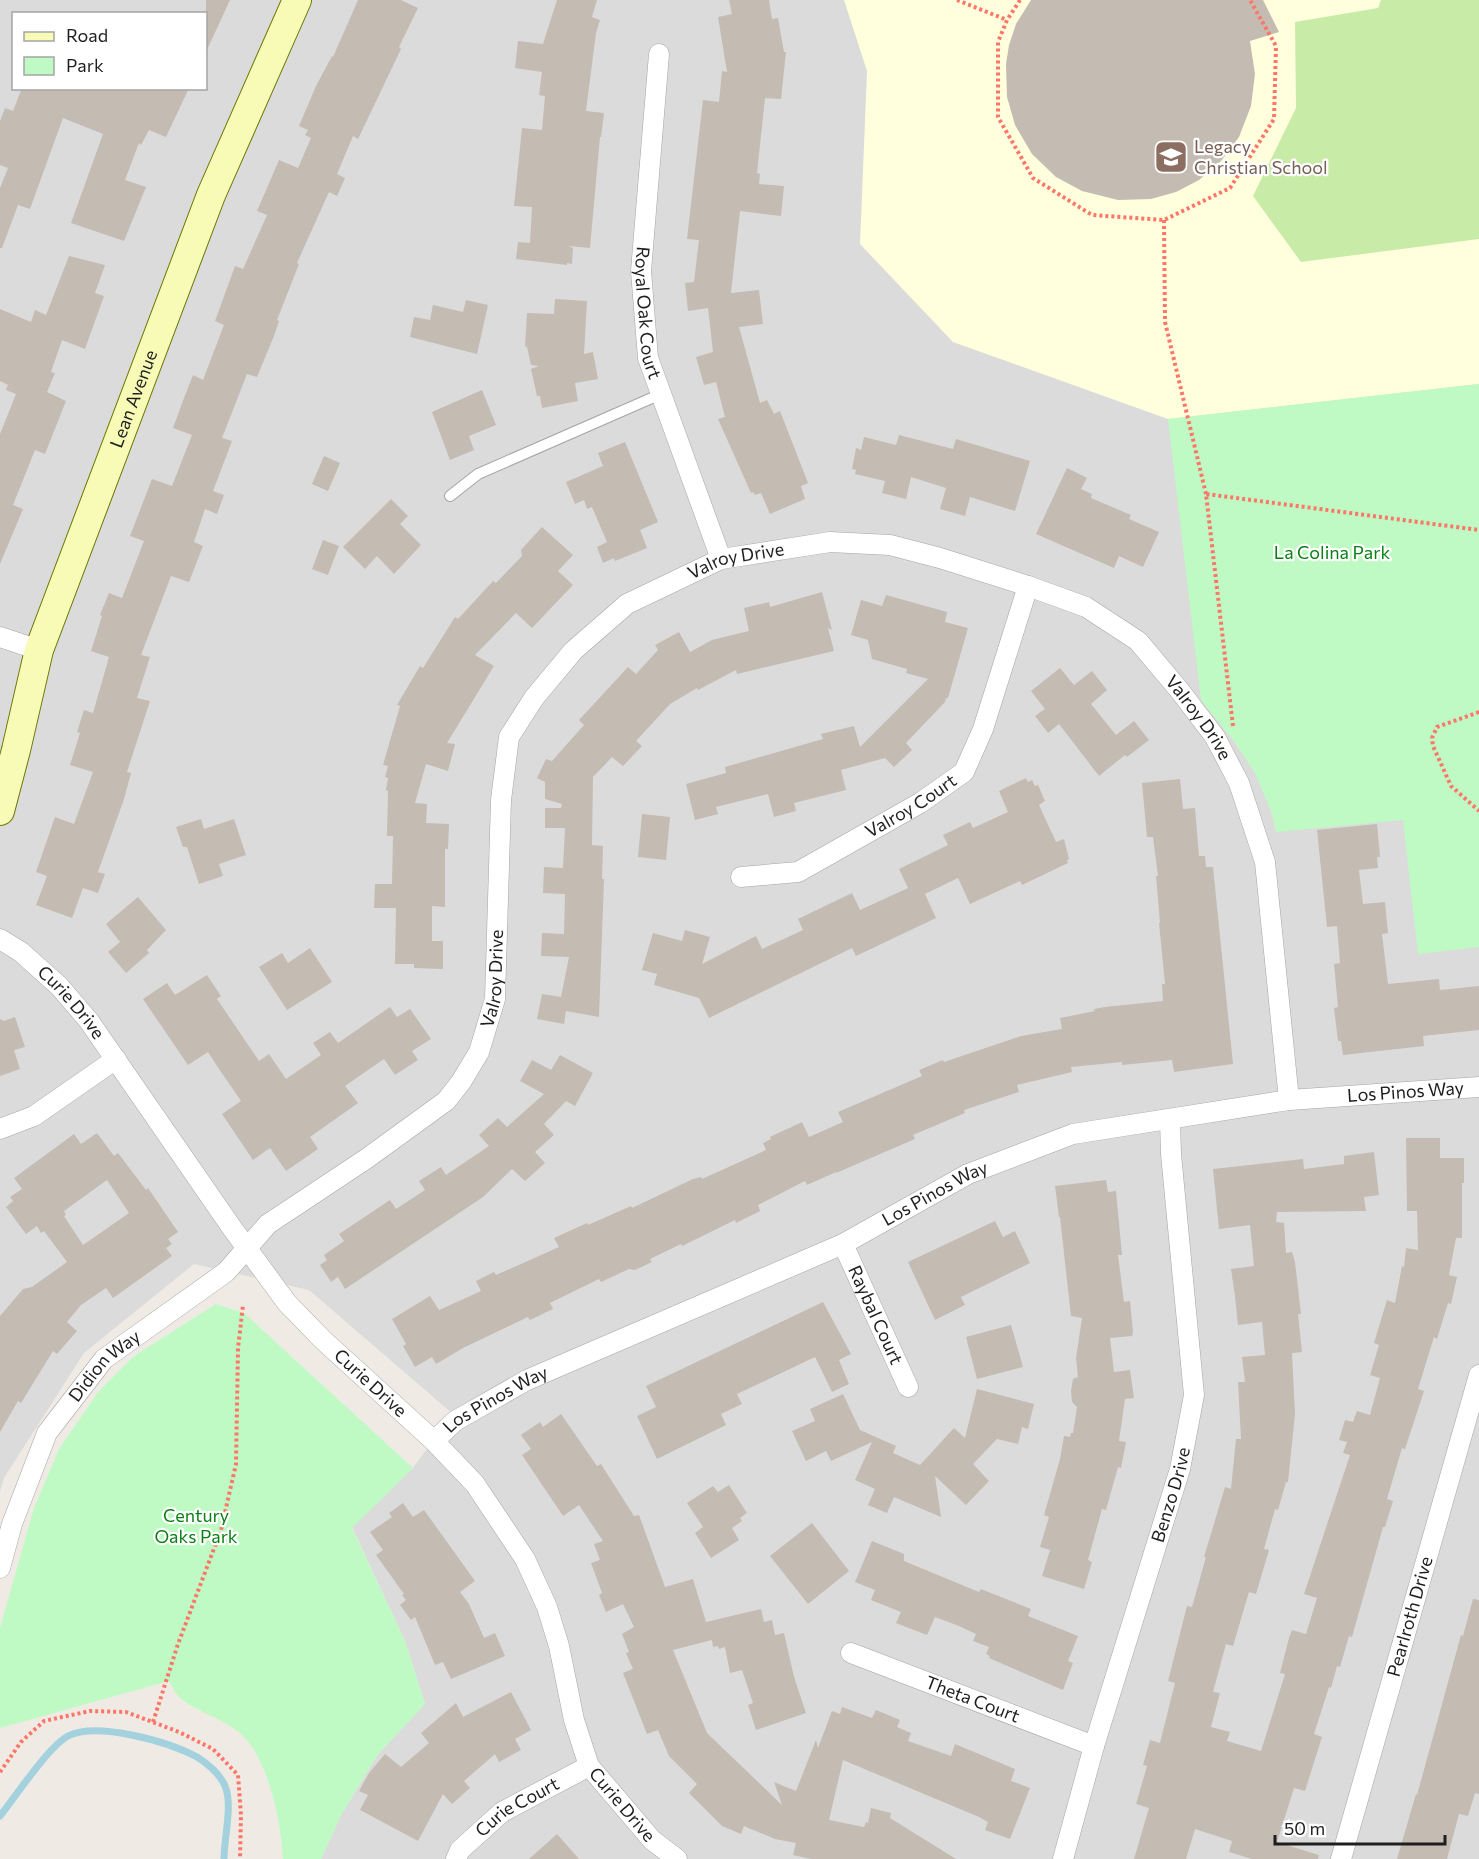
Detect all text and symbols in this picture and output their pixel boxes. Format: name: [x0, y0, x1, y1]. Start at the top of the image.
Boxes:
legend: [12, 12, 207, 90]
text: Road: [66, 24, 108, 46]
text: Park: [66, 54, 104, 76]
place label: Legacy Christian School: [1194, 135, 1328, 178]
school or university icon: Legacy Christian School: [1153, 139, 1189, 175]
street label: Royal Oak Court: [631, 246, 667, 382]
street label: Lean Avenue: [104, 347, 161, 451]
street label: Valroy Drive: [684, 537, 785, 583]
park label: La Colina Park: [1274, 541, 1390, 563]
street label: Valroy Drive: [1161, 670, 1237, 763]
street label: Valroy Court: [861, 769, 960, 842]
street label: Valroy Drive: [475, 929, 507, 1030]
street label: Curie Drive: [34, 960, 110, 1043]
street label: Los Pinos Way: [1346, 1076, 1465, 1106]
street label: Los Pinos Way: [878, 1156, 991, 1230]
street label: Raybal Court: [844, 1262, 908, 1368]
street label: Didion Way: [63, 1325, 144, 1406]
street label: Curie Drive: [330, 1344, 412, 1421]
street label: Los Pinos Way: [438, 1360, 551, 1437]
street label: Benzo Drive: [1146, 1445, 1194, 1545]
park label: Century Oaks Park: [154, 1504, 238, 1547]
street label: Pearlroth Drive: [1382, 1554, 1437, 1679]
street label: Theta Court: [922, 1671, 1023, 1727]
street label: Curie Drive: [585, 1762, 661, 1846]
street label: Curie Court: [470, 1772, 562, 1841]
scale bar: [1275, 1808, 1444, 1846]
text: 50 m: [1284, 1817, 1325, 1839]

